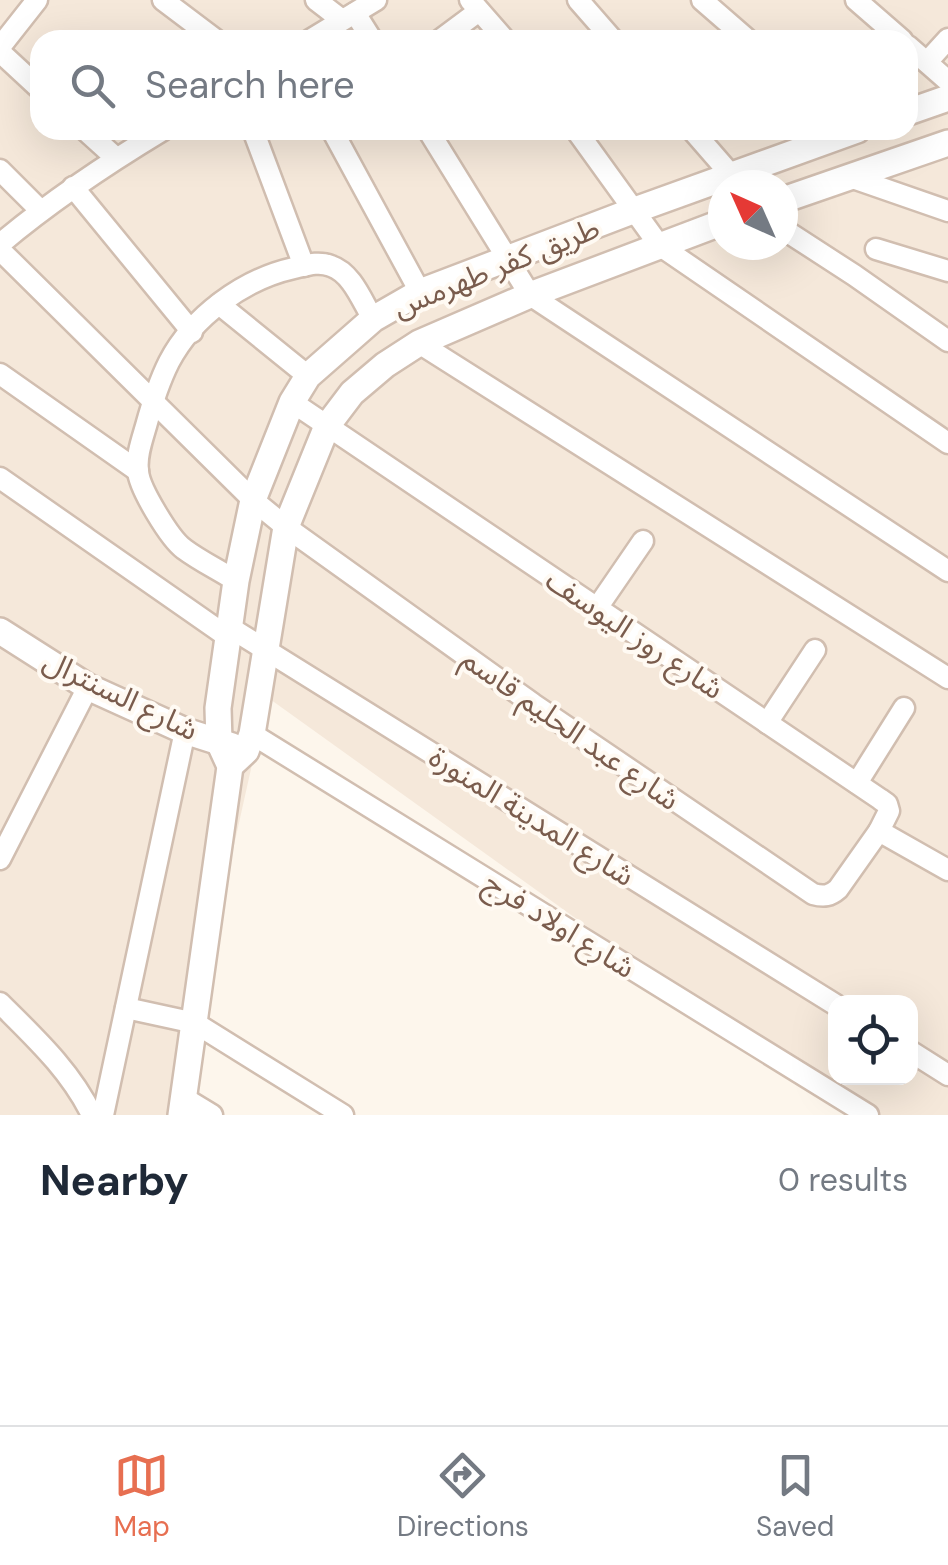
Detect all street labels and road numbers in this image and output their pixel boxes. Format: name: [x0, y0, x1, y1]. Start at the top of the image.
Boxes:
street label: طريق كفر طهرمس: [387, 208, 605, 326]
street label: شارع روز اليوسف: [537, 560, 732, 710]
street label: شارع عبد الحليم قاسم: [452, 639, 688, 822]
street label: شارع السنترال: [36, 641, 205, 752]
street label: شارع المدينة المنورة: [420, 737, 642, 897]
street label: شارع اولاد فرج: [475, 863, 643, 989]

